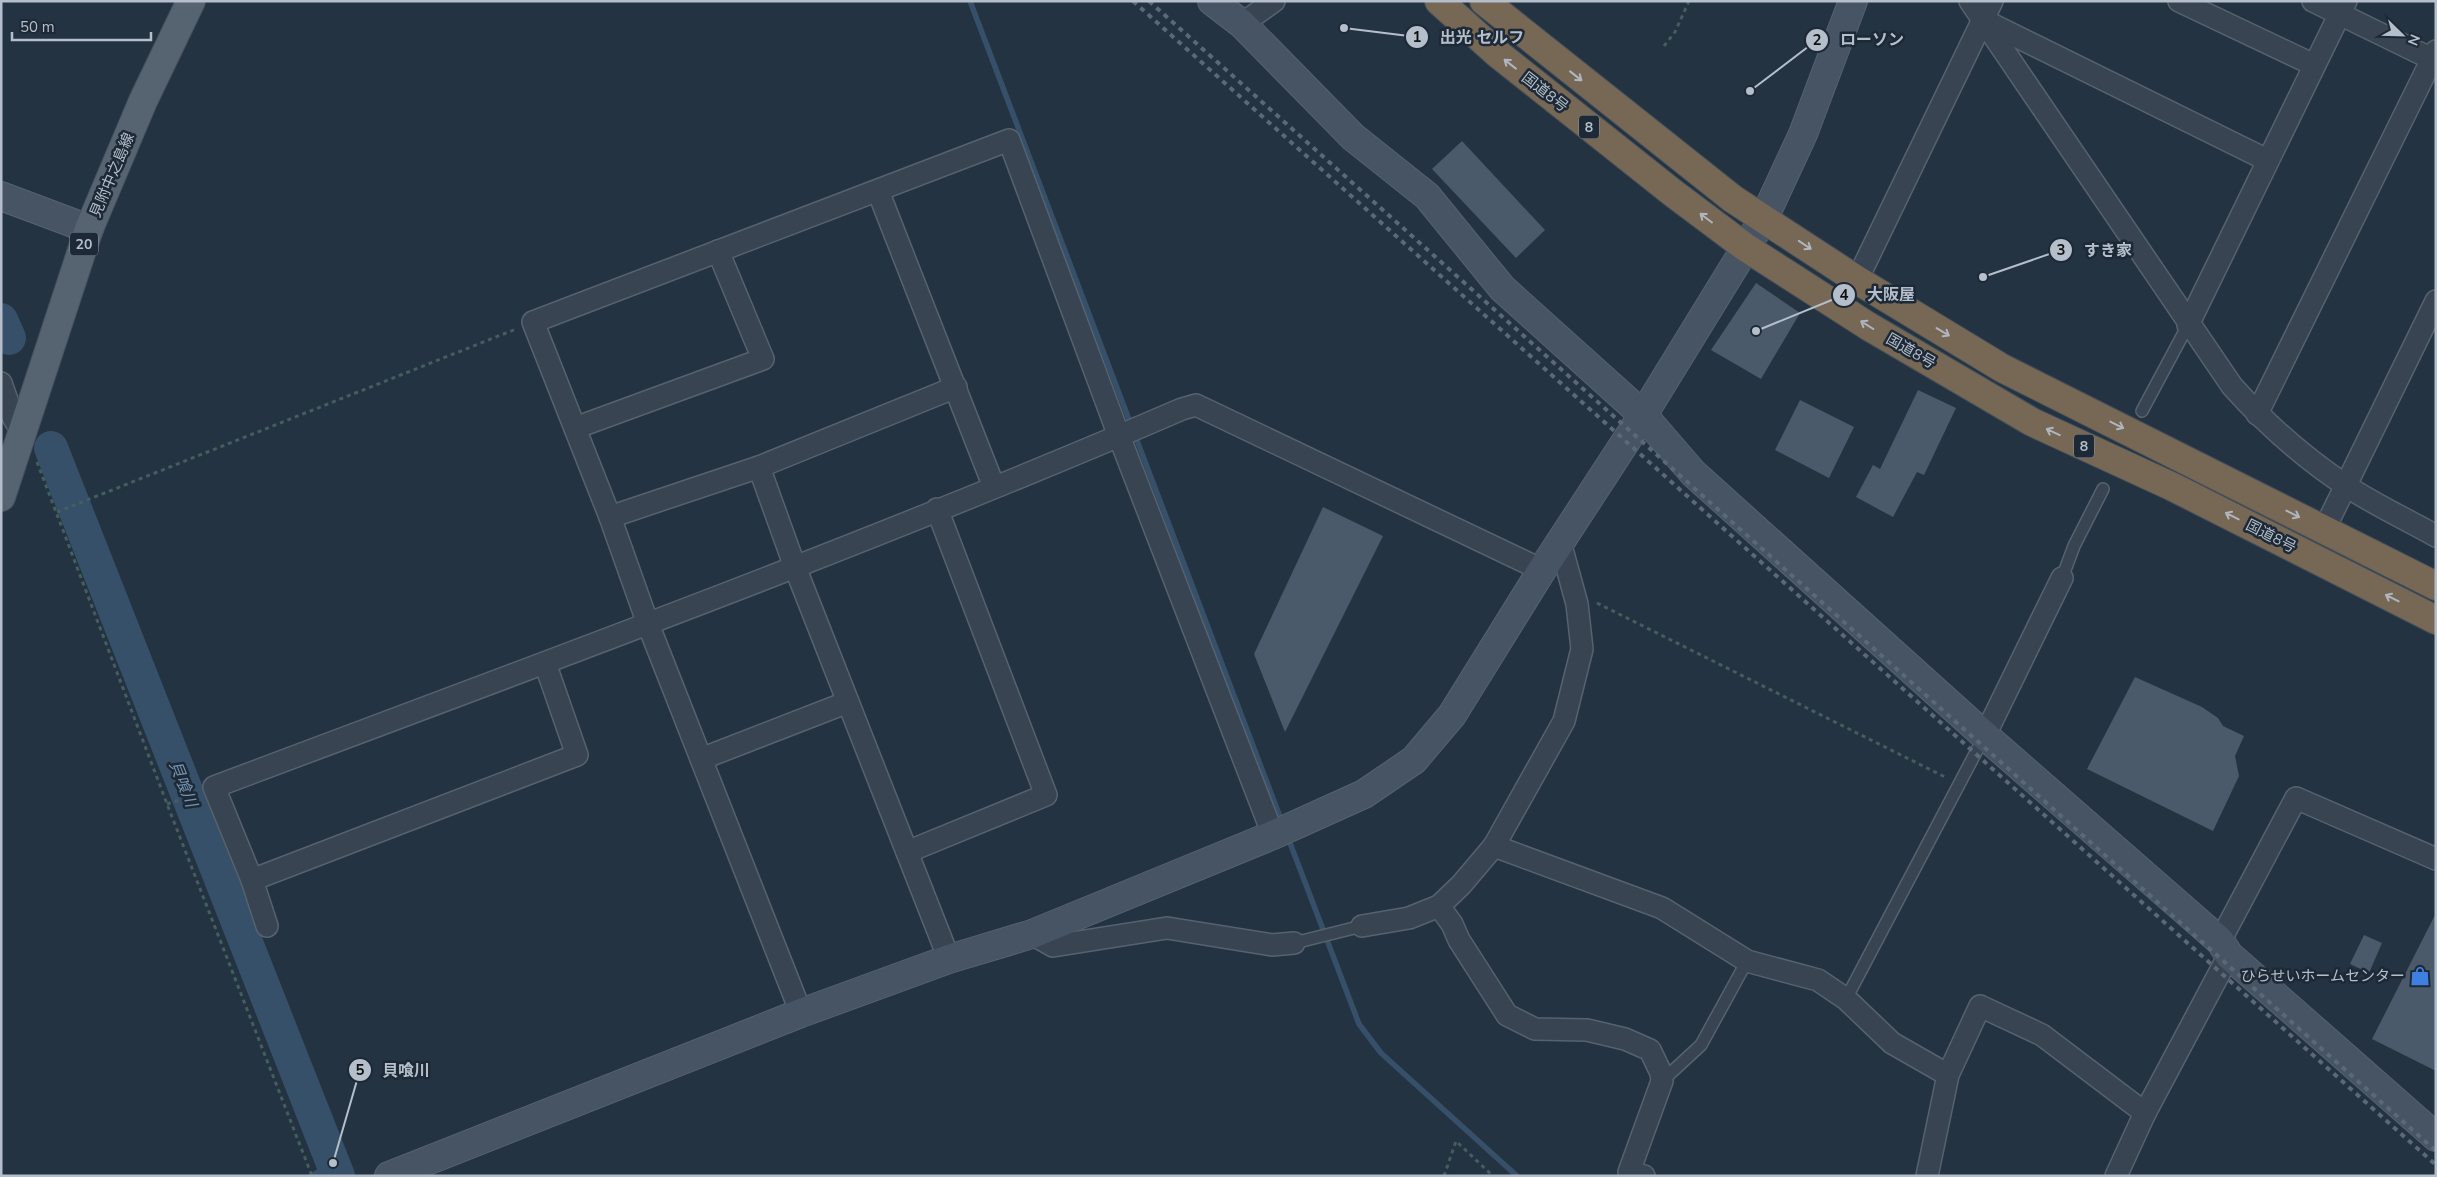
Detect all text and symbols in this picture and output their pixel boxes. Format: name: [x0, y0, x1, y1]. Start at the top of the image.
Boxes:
scale bar: [12, 10, 151, 42]
north arrow: [2377, 10, 2427, 60]
text: 50 m: [20, 17, 55, 37]
callout: 出光 セルフ: [1405, 22, 1534, 53]
callout: ローソン: [1805, 24, 1914, 55]
text: 1: [1412, 27, 1422, 47]
text: 出光 セルフ: [1440, 27, 1524, 49]
text: ローソン: [1840, 29, 1904, 51]
text: 2: [1812, 30, 1822, 50]
text: N: [2403, 31, 2424, 48]
one-way arrow: [1503, 58, 1516, 69]
street label: 国道8号: [1518, 67, 1572, 117]
one-way arrow: [1569, 70, 1582, 81]
road number: 8: [1579, 115, 1599, 138]
street label: 見附中之島線: [85, 130, 139, 220]
one-way arrow: [1700, 213, 1713, 224]
road number: 20: [70, 232, 98, 255]
callout: すき家: [2049, 235, 2142, 266]
one-way arrow: [1798, 240, 1812, 250]
text: 3: [2056, 240, 2066, 260]
text: すき家: [2084, 240, 2132, 262]
callout: 大阪屋: [1832, 279, 1925, 310]
text: 大阪屋: [1867, 284, 1915, 306]
text: 4: [1839, 285, 1849, 305]
one-way arrow: [1860, 320, 1874, 330]
one-way arrow: [1935, 327, 1949, 337]
street label: 国道8号: [1883, 329, 1939, 373]
one-way arrow: [2109, 420, 2124, 430]
one-way arrow: [2046, 426, 2061, 436]
road number: 8: [2074, 434, 2094, 458]
one-way arrow: [2285, 510, 2300, 519]
one-way arrow: [2224, 511, 2239, 521]
street label: 国道8号: [2242, 515, 2300, 557]
one-way arrow: [2385, 593, 2400, 602]
water label: 貝喰川: [164, 758, 203, 812]
shop icon: ひらせいホームセンター: [2409, 965, 2431, 987]
place label: ひらせいホームセンター: [2241, 966, 2405, 986]
callout: 貝喰川: [347, 1055, 440, 1086]
text: 5: [355, 1060, 365, 1080]
text: 貝喰川: [382, 1060, 430, 1082]

